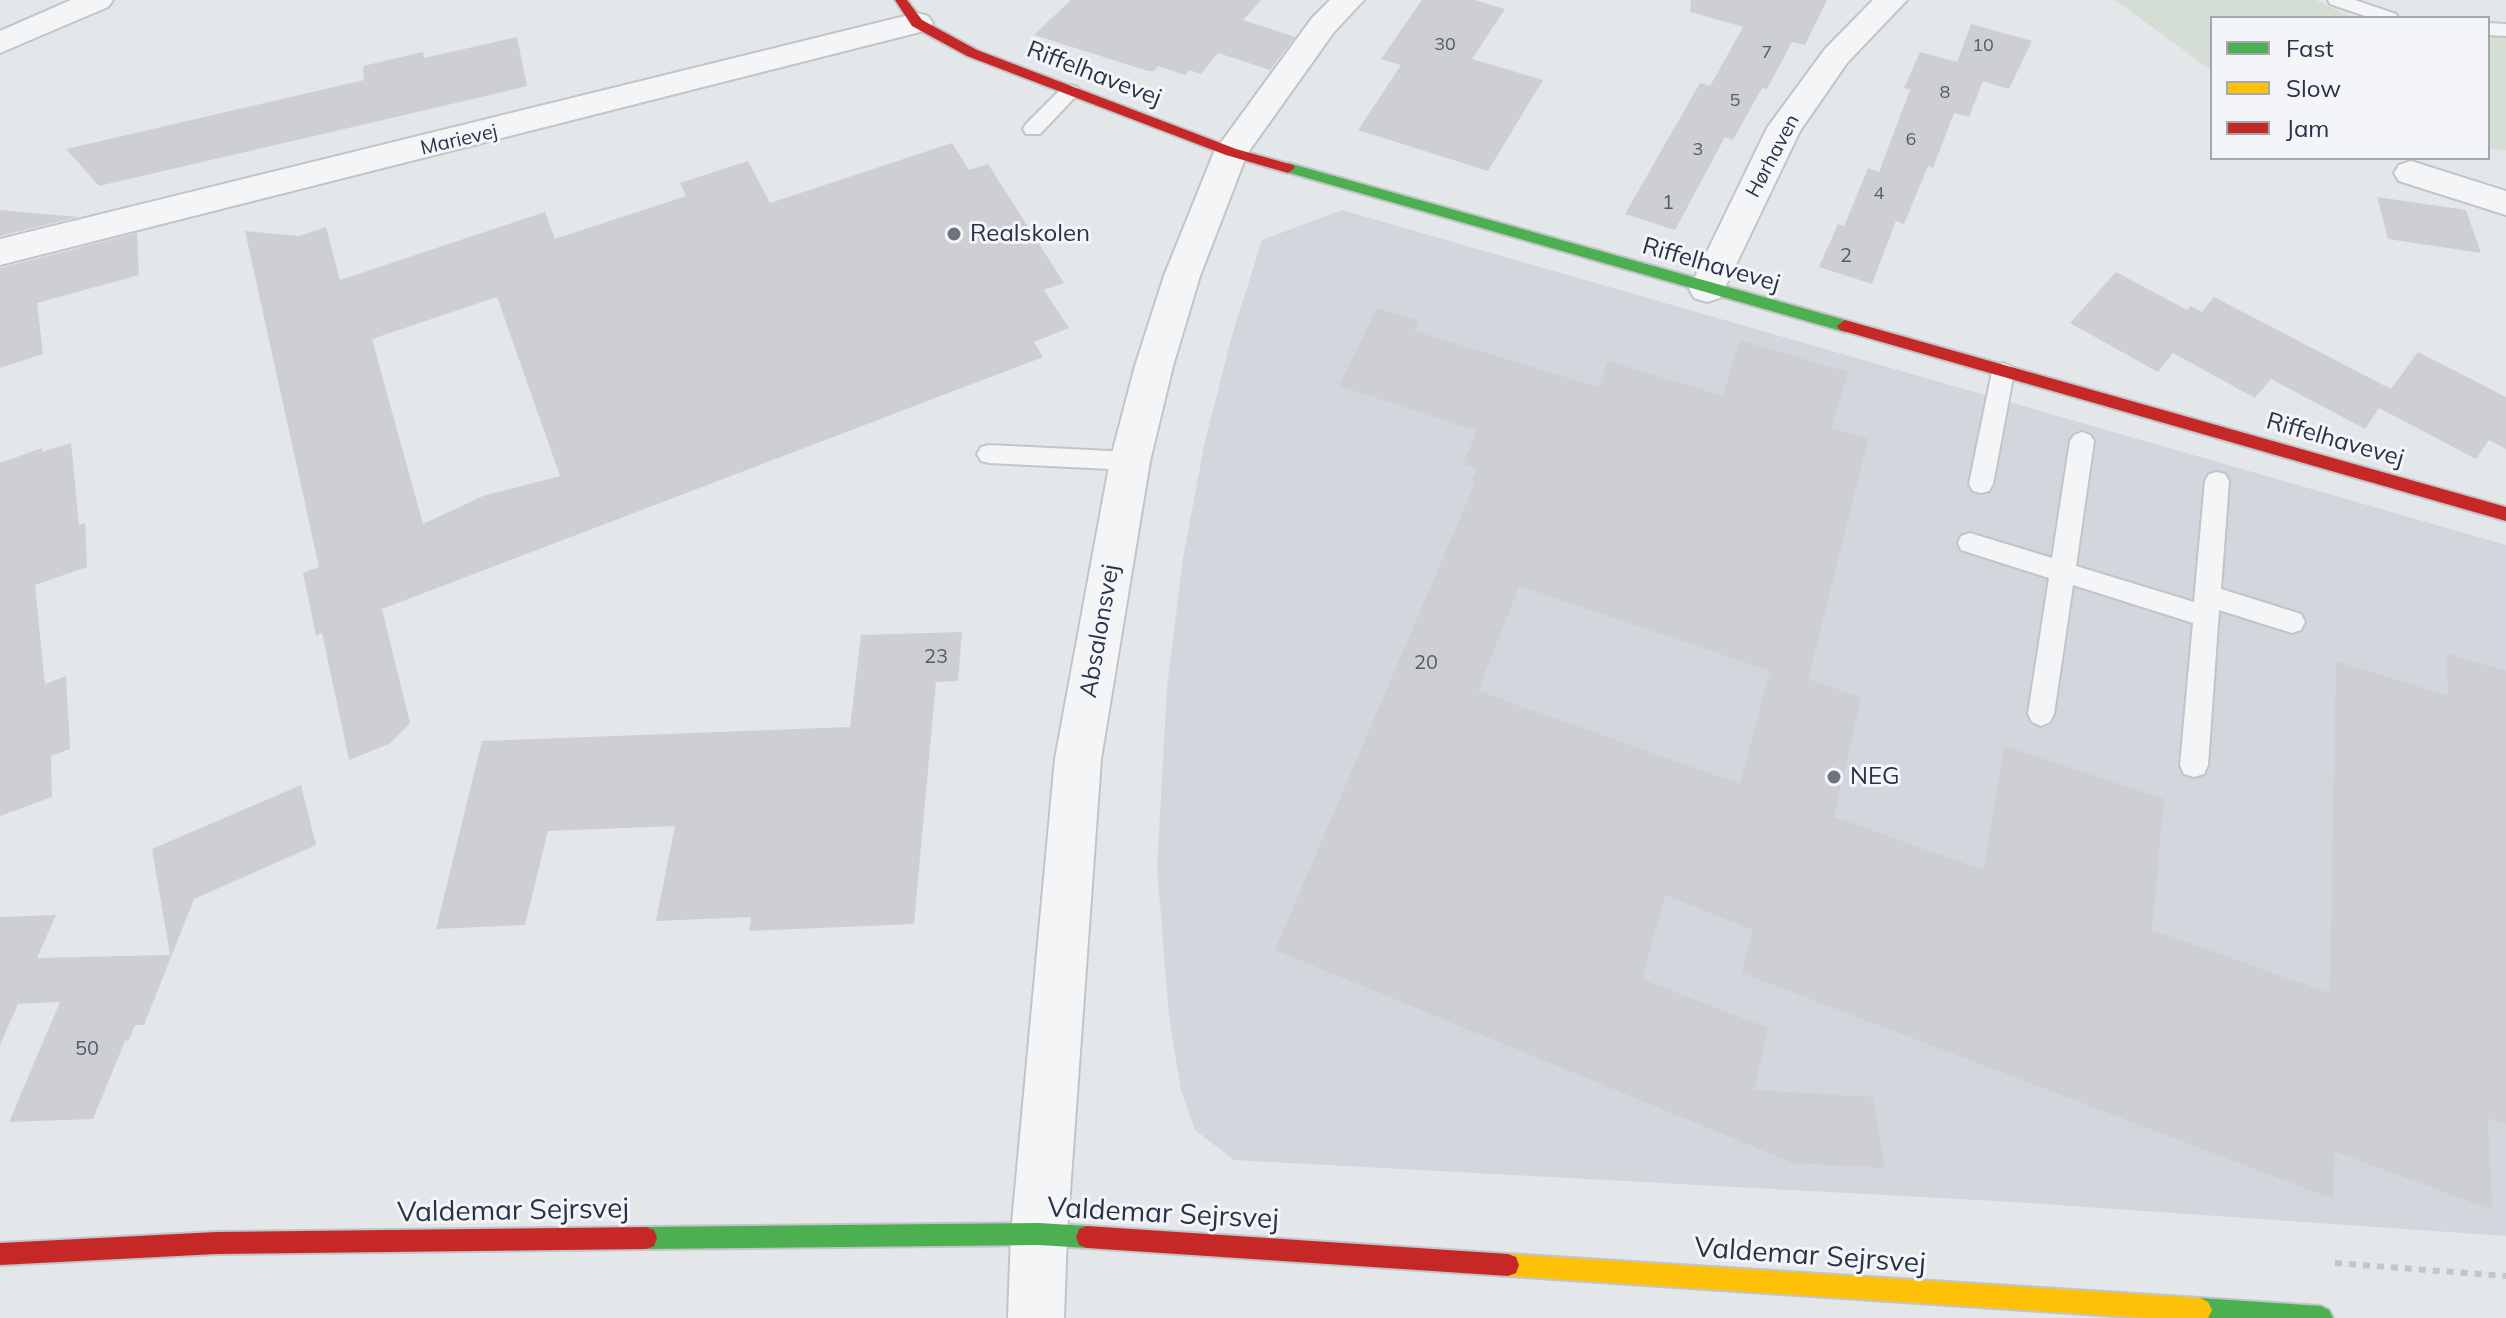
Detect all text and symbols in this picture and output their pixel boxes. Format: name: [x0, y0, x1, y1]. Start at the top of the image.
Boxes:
legend: [2210, 16, 2490, 160]
text: Fast: [2286, 33, 2334, 63]
house number: 30: [1434, 34, 1456, 56]
street label: Riffelhavevej: [1023, 35, 1165, 113]
house number: 10: [1972, 35, 1994, 57]
house number: 7: [1762, 42, 1772, 64]
text: Slow: [2286, 73, 2341, 103]
house number: 8: [1940, 82, 1950, 104]
house number: 5: [1730, 90, 1740, 112]
street label: Hørhaven: [1741, 110, 1805, 202]
text: Jam: [2286, 113, 2329, 143]
street label: Marievej: [418, 120, 500, 160]
house number: 6: [1906, 129, 1916, 151]
house number: 3: [1693, 139, 1703, 161]
house number: 4: [1874, 183, 1884, 205]
house number: 1: [1662, 191, 1674, 215]
place label: Realskolen: [970, 220, 1090, 248]
marker: Realskolen: [945, 225, 963, 243]
street label: Riffelhavevej: [1639, 232, 1783, 298]
house number: 2: [1840, 244, 1852, 268]
street label: Riffelhavevej: [2263, 407, 2407, 473]
street label: Absalonsvej: [1074, 562, 1126, 700]
house number: 23: [924, 645, 948, 669]
house number: 20: [1414, 651, 1438, 675]
place label: NEG: [1850, 763, 1900, 791]
marker: NEG: [1825, 768, 1843, 786]
house number: 50: [75, 1037, 99, 1061]
street label: Valdemar Sejrsvej: [1046, 1191, 1280, 1237]
street label: Valdemar Sejrsvej: [397, 1192, 629, 1230]
street label: Valdemar Sejrsvej: [1693, 1231, 1927, 1281]

